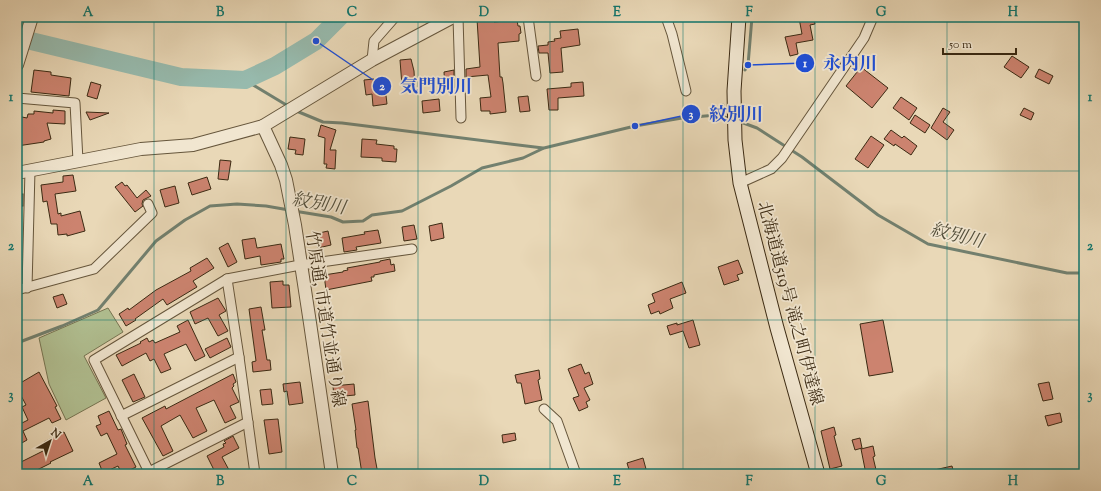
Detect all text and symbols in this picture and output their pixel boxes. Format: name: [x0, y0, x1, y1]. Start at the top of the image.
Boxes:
text: A: [83, 4, 94, 22]
text: B: [216, 4, 225, 22]
text: C: [347, 4, 357, 22]
text: D: [479, 4, 489, 22]
text: E: [613, 4, 621, 22]
text: F: [745, 4, 753, 22]
text: G: [876, 4, 887, 22]
text: H: [1008, 4, 1019, 22]
scale bar: [943, 30, 1016, 56]
text: 50 m: [948, 36, 972, 54]
callout: 永内川: [795, 48, 885, 78]
text: 永内川: [823, 52, 877, 78]
text: 1: [802, 55, 808, 73]
callout: 気門別川: [372, 71, 480, 101]
text: 気門別川: [400, 75, 472, 101]
text: 2: [379, 78, 385, 96]
text: 1: [9, 89, 14, 107]
text: 1: [1088, 89, 1093, 107]
callout: 紋別川: [681, 99, 771, 129]
text: 紋別川: [709, 103, 763, 129]
text: 3: [689, 106, 694, 124]
water label: 紋別川: [290, 187, 349, 223]
street label: 北海道道519号 滝之町伊達線: [750, 199, 828, 408]
water label: 紋別川: [927, 218, 988, 257]
street label: 竹原通, 市道竹並通り線: [298, 230, 350, 409]
text: 2: [8, 238, 15, 256]
text: 2: [1087, 238, 1094, 256]
text: 3: [8, 387, 14, 405]
text: 3: [1087, 387, 1093, 405]
north arrow: [30, 421, 70, 461]
text: N: [46, 424, 64, 443]
text: A: [83, 473, 94, 491]
text: B: [216, 473, 225, 491]
text: C: [347, 473, 357, 491]
text: D: [479, 473, 489, 491]
text: E: [613, 473, 621, 491]
text: F: [745, 473, 753, 491]
text: G: [876, 473, 887, 491]
text: H: [1008, 473, 1019, 491]

